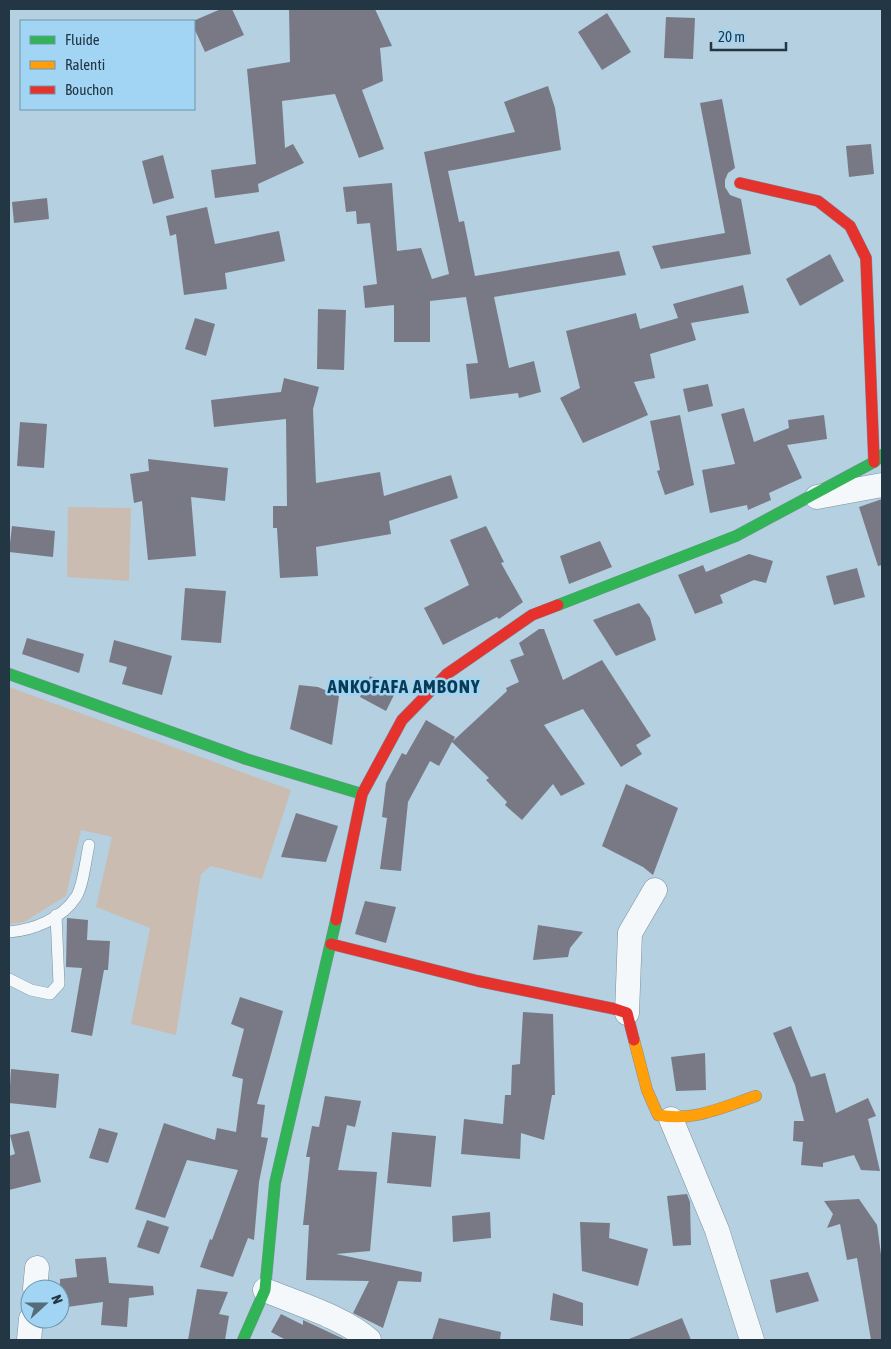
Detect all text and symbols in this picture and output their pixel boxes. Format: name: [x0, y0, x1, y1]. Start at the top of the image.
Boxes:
legend: [20, 20, 195, 110]
scale bar: [711, 20, 786, 52]
text: 20 m: [718, 28, 745, 45]
text: Fluide: [65, 31, 100, 48]
text: Ralenti: [65, 56, 105, 73]
text: Bouchon: [65, 81, 114, 98]
district label: ANKOFAFA AMBONY: [327, 675, 480, 697]
north arrow: [20, 1279, 70, 1329]
text: N: [48, 1293, 66, 1306]

